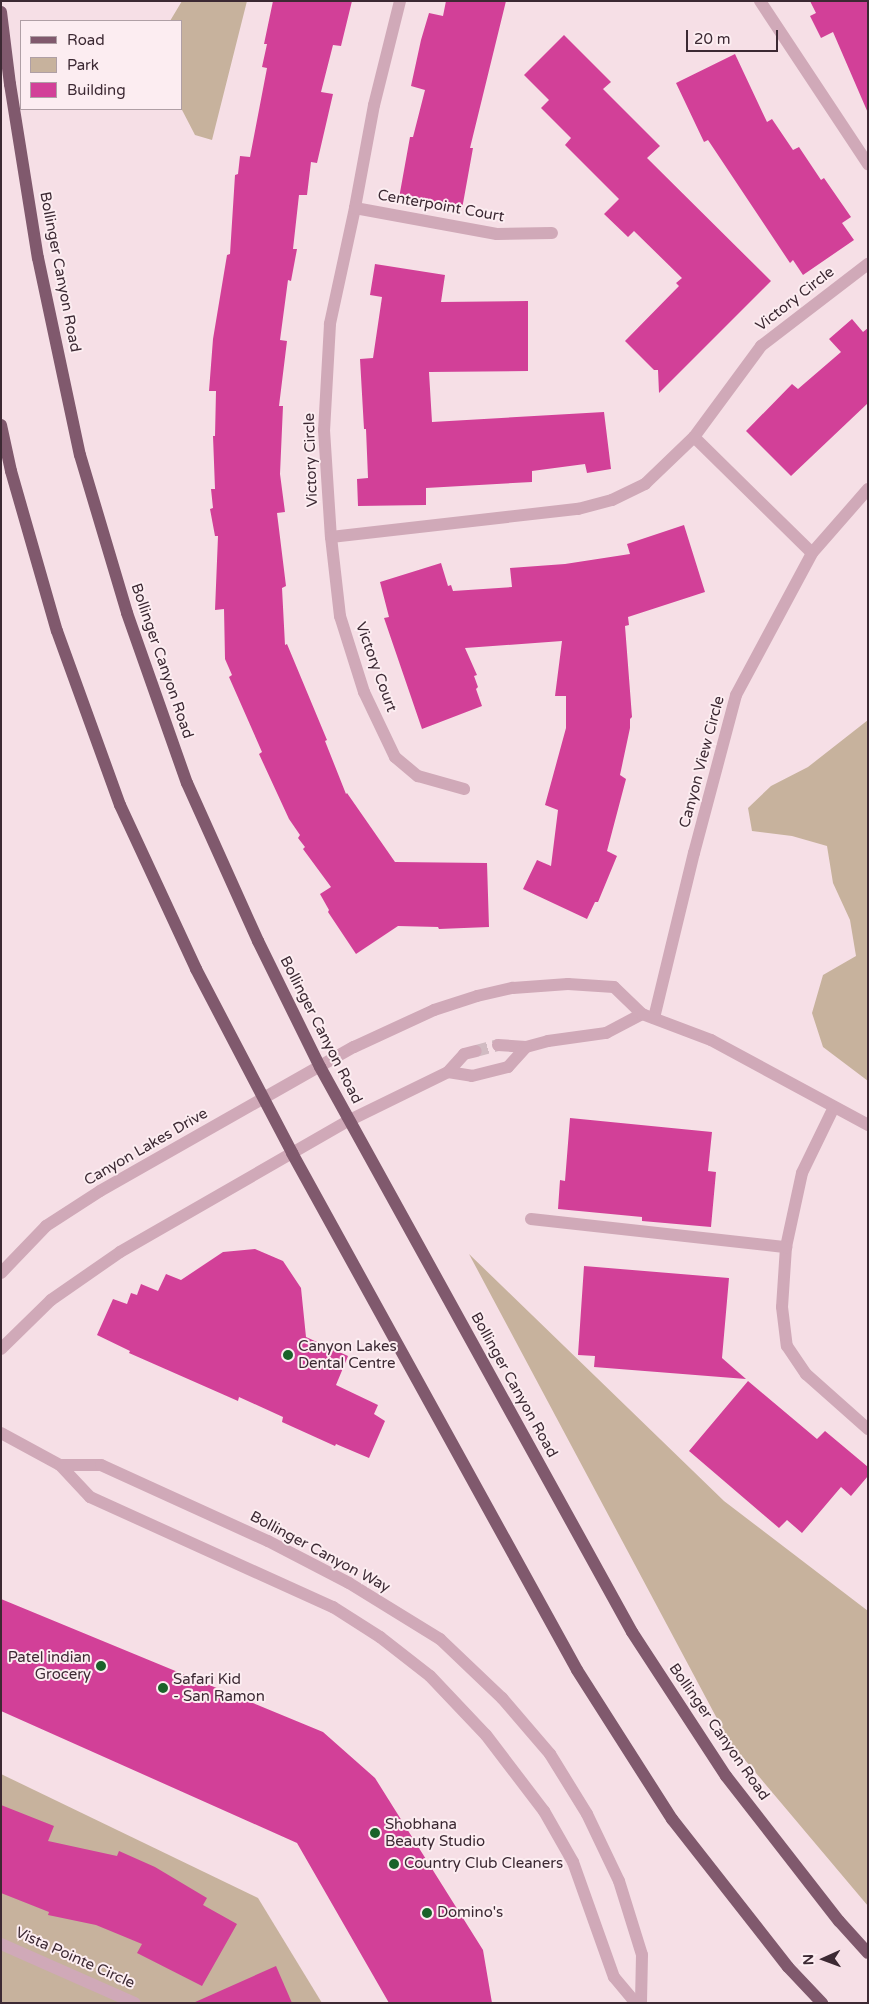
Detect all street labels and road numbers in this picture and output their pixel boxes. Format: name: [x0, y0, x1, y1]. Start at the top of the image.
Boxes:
street label: Centerpoint Court: [376, 186, 506, 226]
street label: Bollinger Canyon Road: [36, 190, 84, 354]
street label: Victory Circle: [752, 263, 838, 335]
street label: Victory Circle: [300, 413, 322, 507]
street label: Bollinger Canyon Road: [127, 581, 197, 741]
street label: Victory Court: [351, 620, 401, 714]
street label: Canyon View Circle: [676, 694, 728, 830]
street label: Bollinger Canyon Road: [276, 953, 366, 1107]
street label: Canyon Lakes Drive: [81, 1104, 211, 1190]
street label: Bollinger Canyon Road: [467, 1309, 561, 1461]
street label: Bollinger Canyon Way: [247, 1507, 393, 1597]
street label: Bollinger Canyon Road: [665, 1660, 773, 1804]
street label: Vista Pointe Circle: [13, 1924, 137, 1992]

